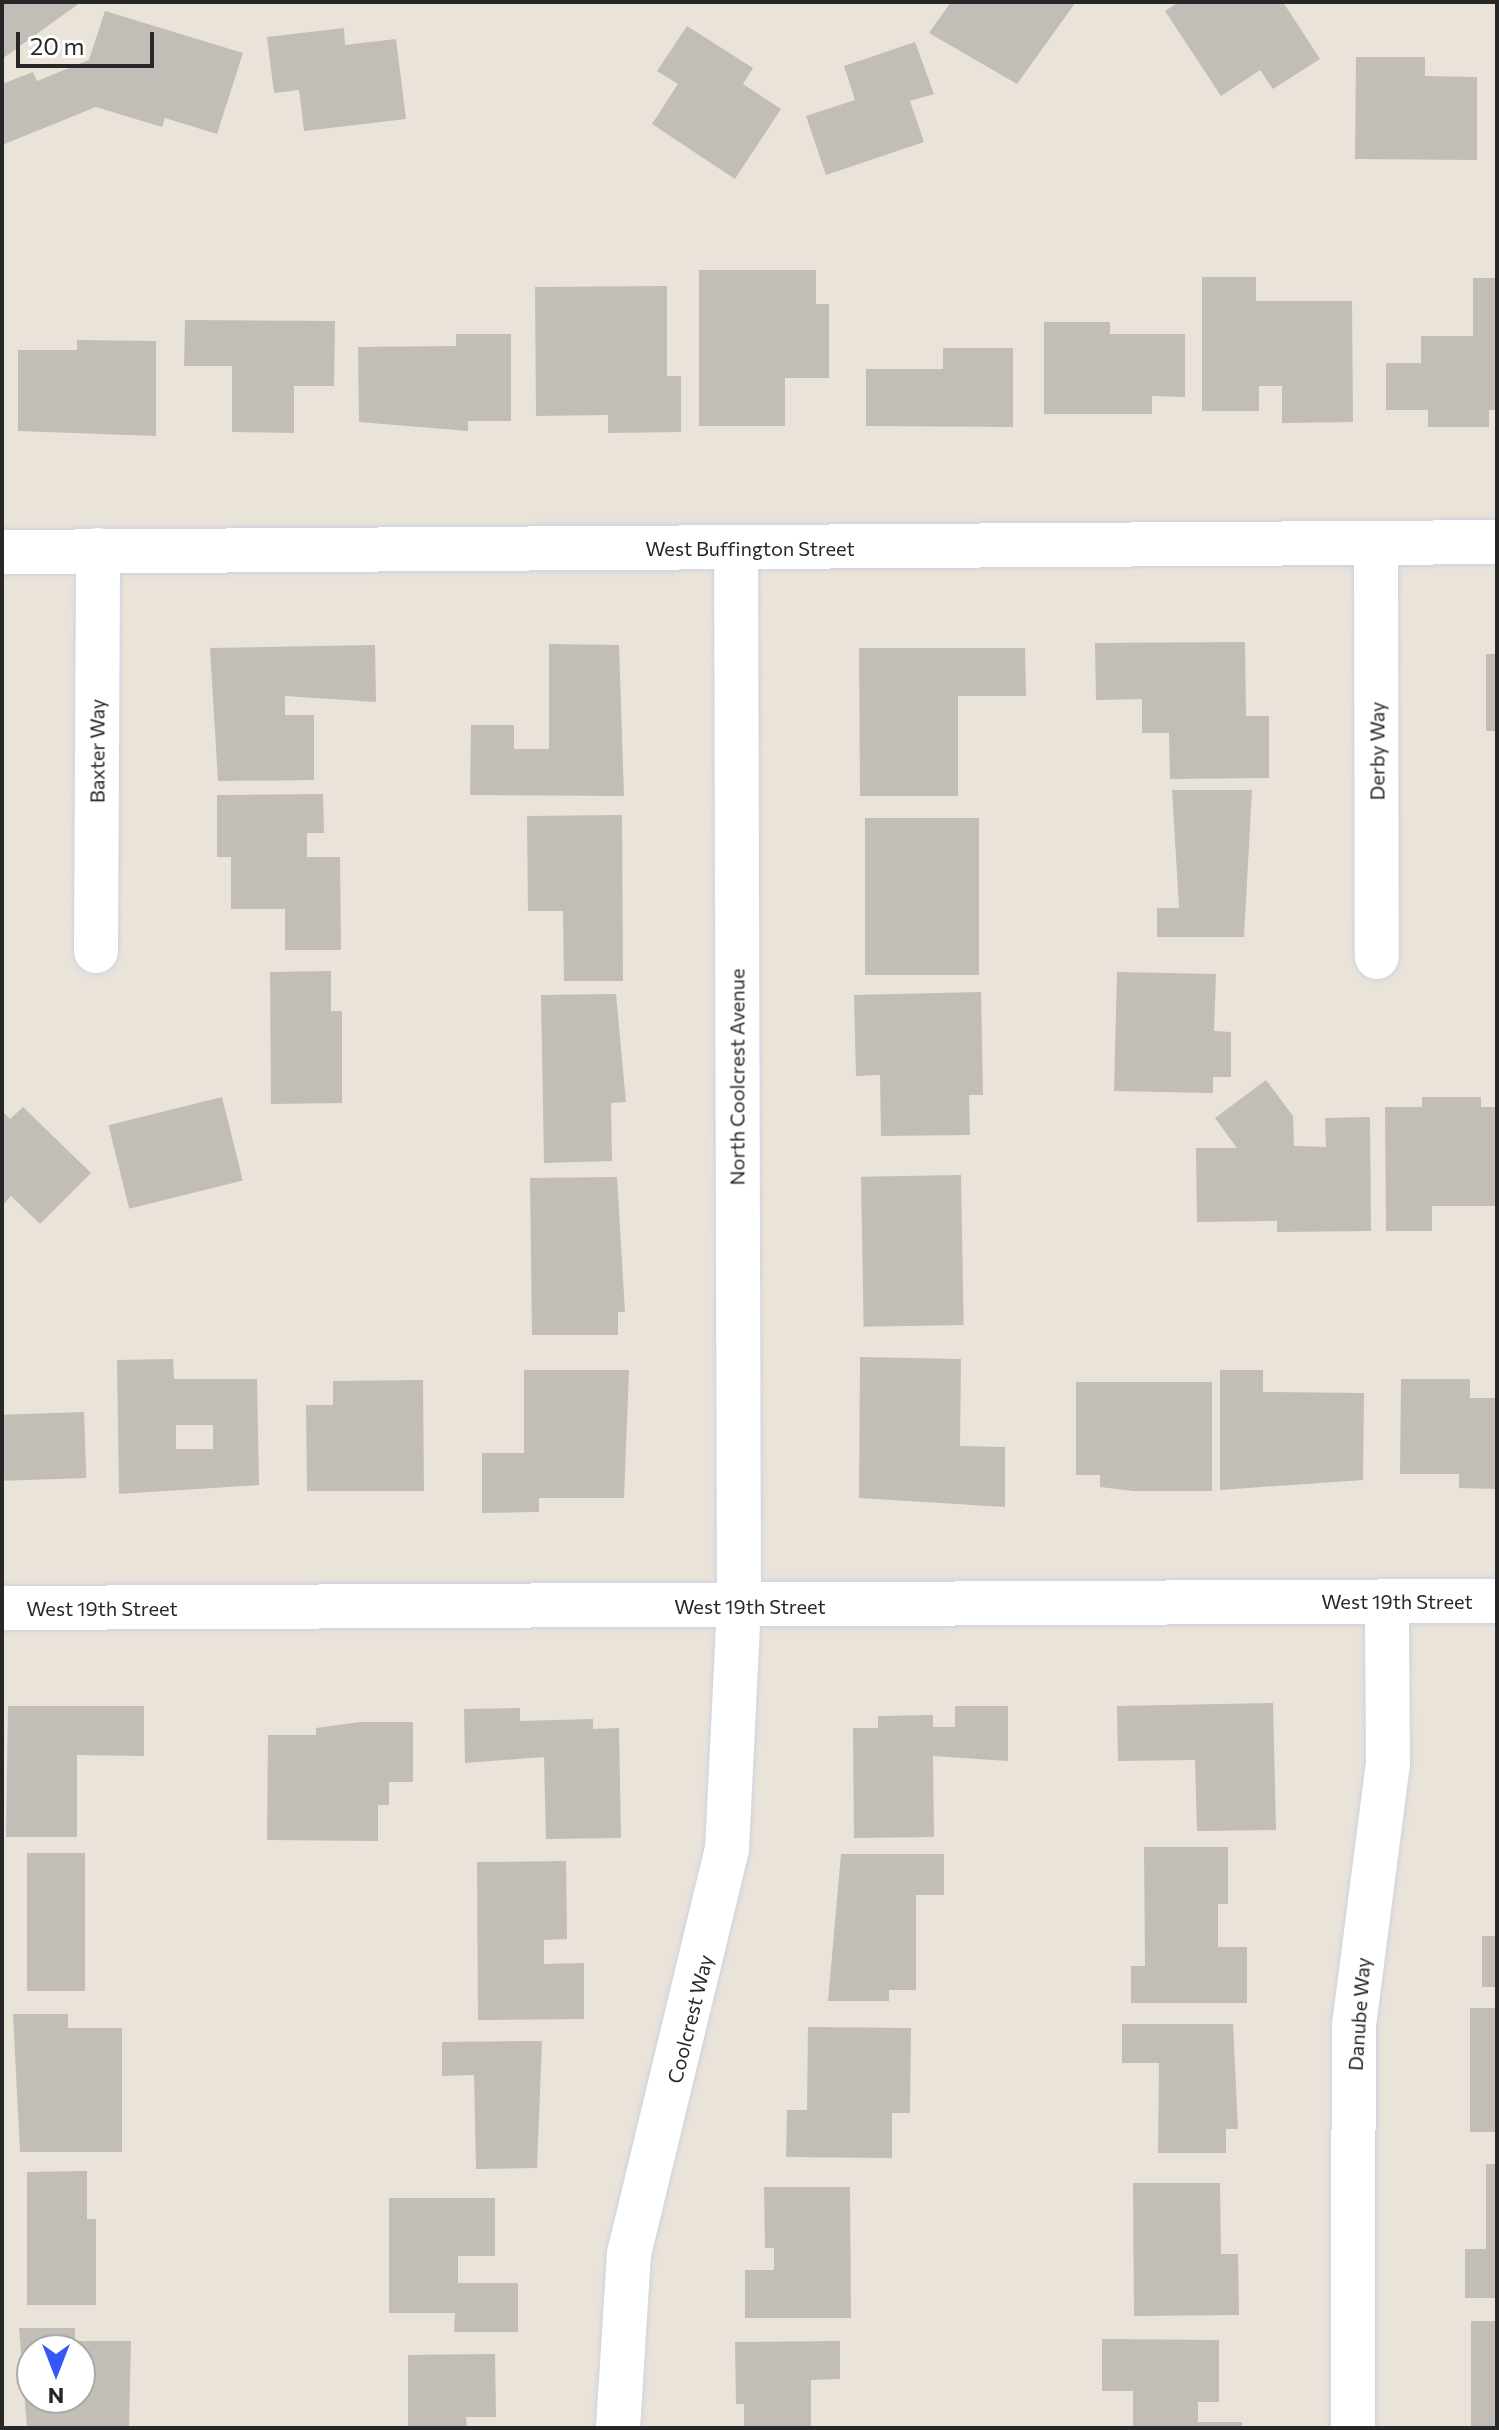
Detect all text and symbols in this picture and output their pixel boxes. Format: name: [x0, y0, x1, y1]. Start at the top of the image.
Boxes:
scale bar: [20, 16, 158, 66]
text: 20 m: [30, 31, 84, 60]
street label: West Buffington Street: [645, 536, 855, 560]
street label: Baxter Way: [85, 699, 109, 803]
street label: Derby Way: [1365, 702, 1389, 800]
street label: North Coolcrest Avenue: [725, 968, 749, 1186]
street label: West 19th Street: [1321, 1589, 1473, 1613]
street label: West 19th Street: [674, 1594, 826, 1618]
street label: West 19th Street: [26, 1596, 178, 1620]
street label: Coolcrest Way: [662, 1952, 718, 2086]
street label: Danube Way: [1343, 1956, 1375, 2072]
north arrow: [16, 2334, 96, 2414]
text: N: [48, 2383, 64, 2410]

